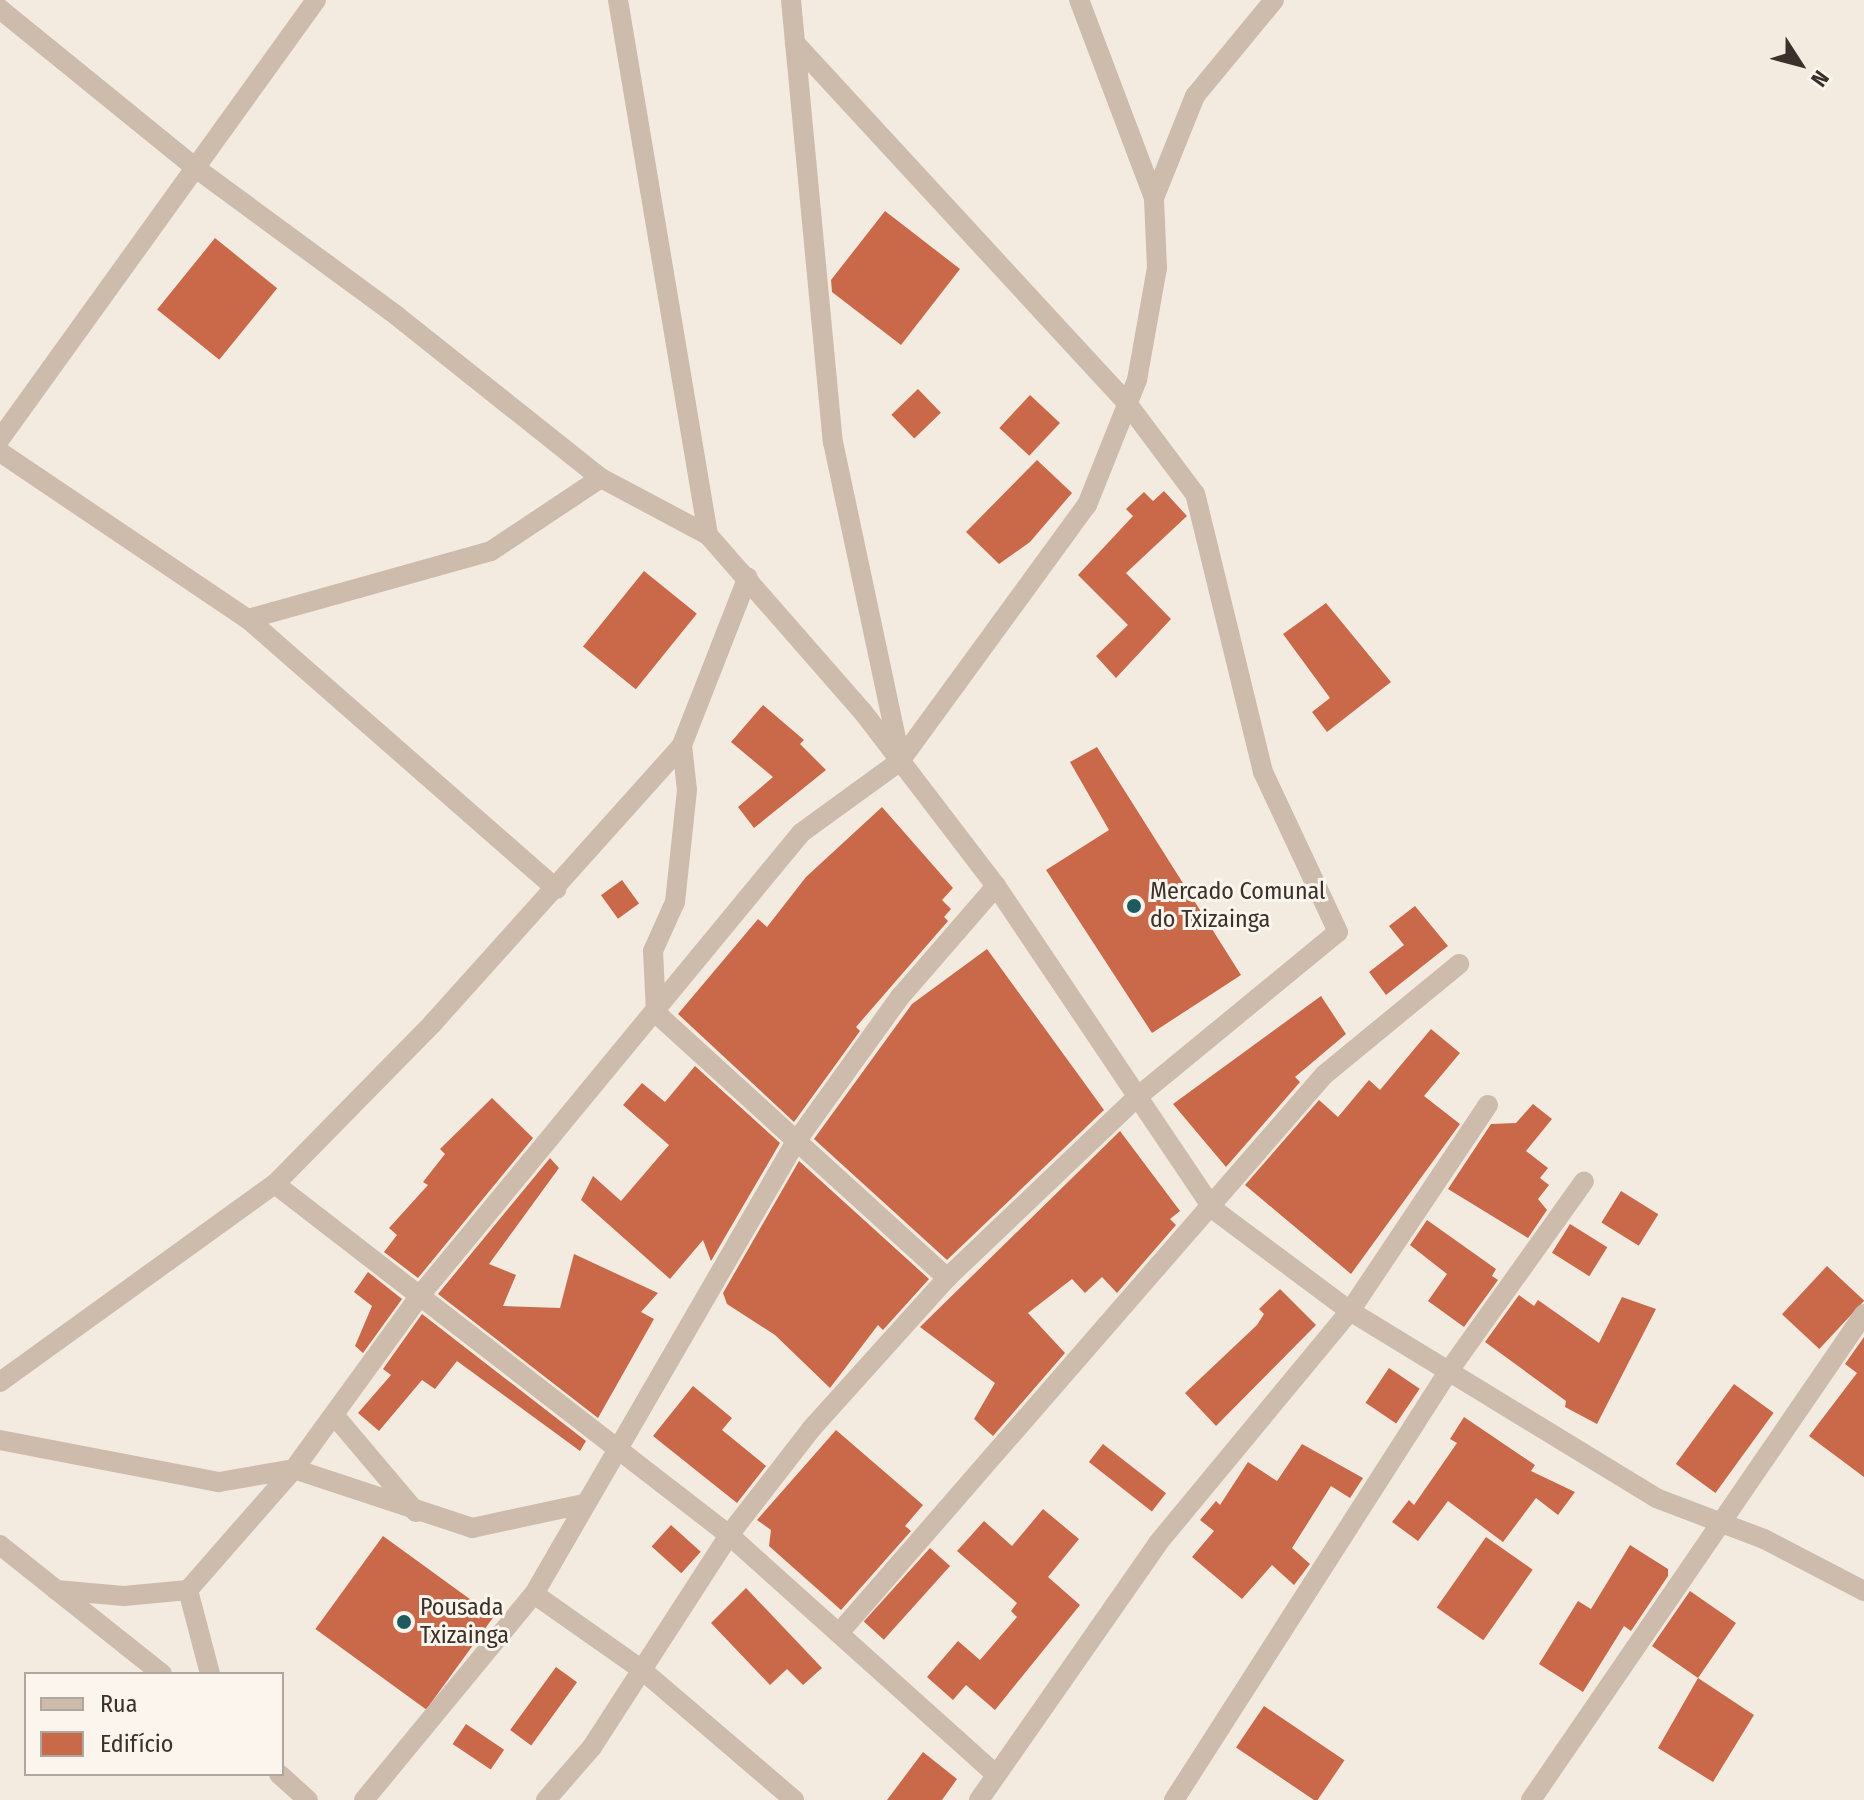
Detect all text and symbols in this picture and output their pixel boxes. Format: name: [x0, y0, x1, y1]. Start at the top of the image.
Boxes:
north arrow: [1760, 24, 1840, 104]
text: N: [1805, 65, 1835, 92]
place label: Mercado Comunal do Txizainga: [1150, 878, 1325, 934]
marker: Mercado Comunal do Txizainga: [1125, 897, 1143, 915]
place label: Pousada Txizainga: [420, 1594, 509, 1650]
marker: Pousada Txizainga: [395, 1613, 413, 1631]
legend: [24, 1672, 284, 1776]
text: Rua: [100, 1690, 137, 1718]
text: Edifício: [100, 1730, 173, 1758]

